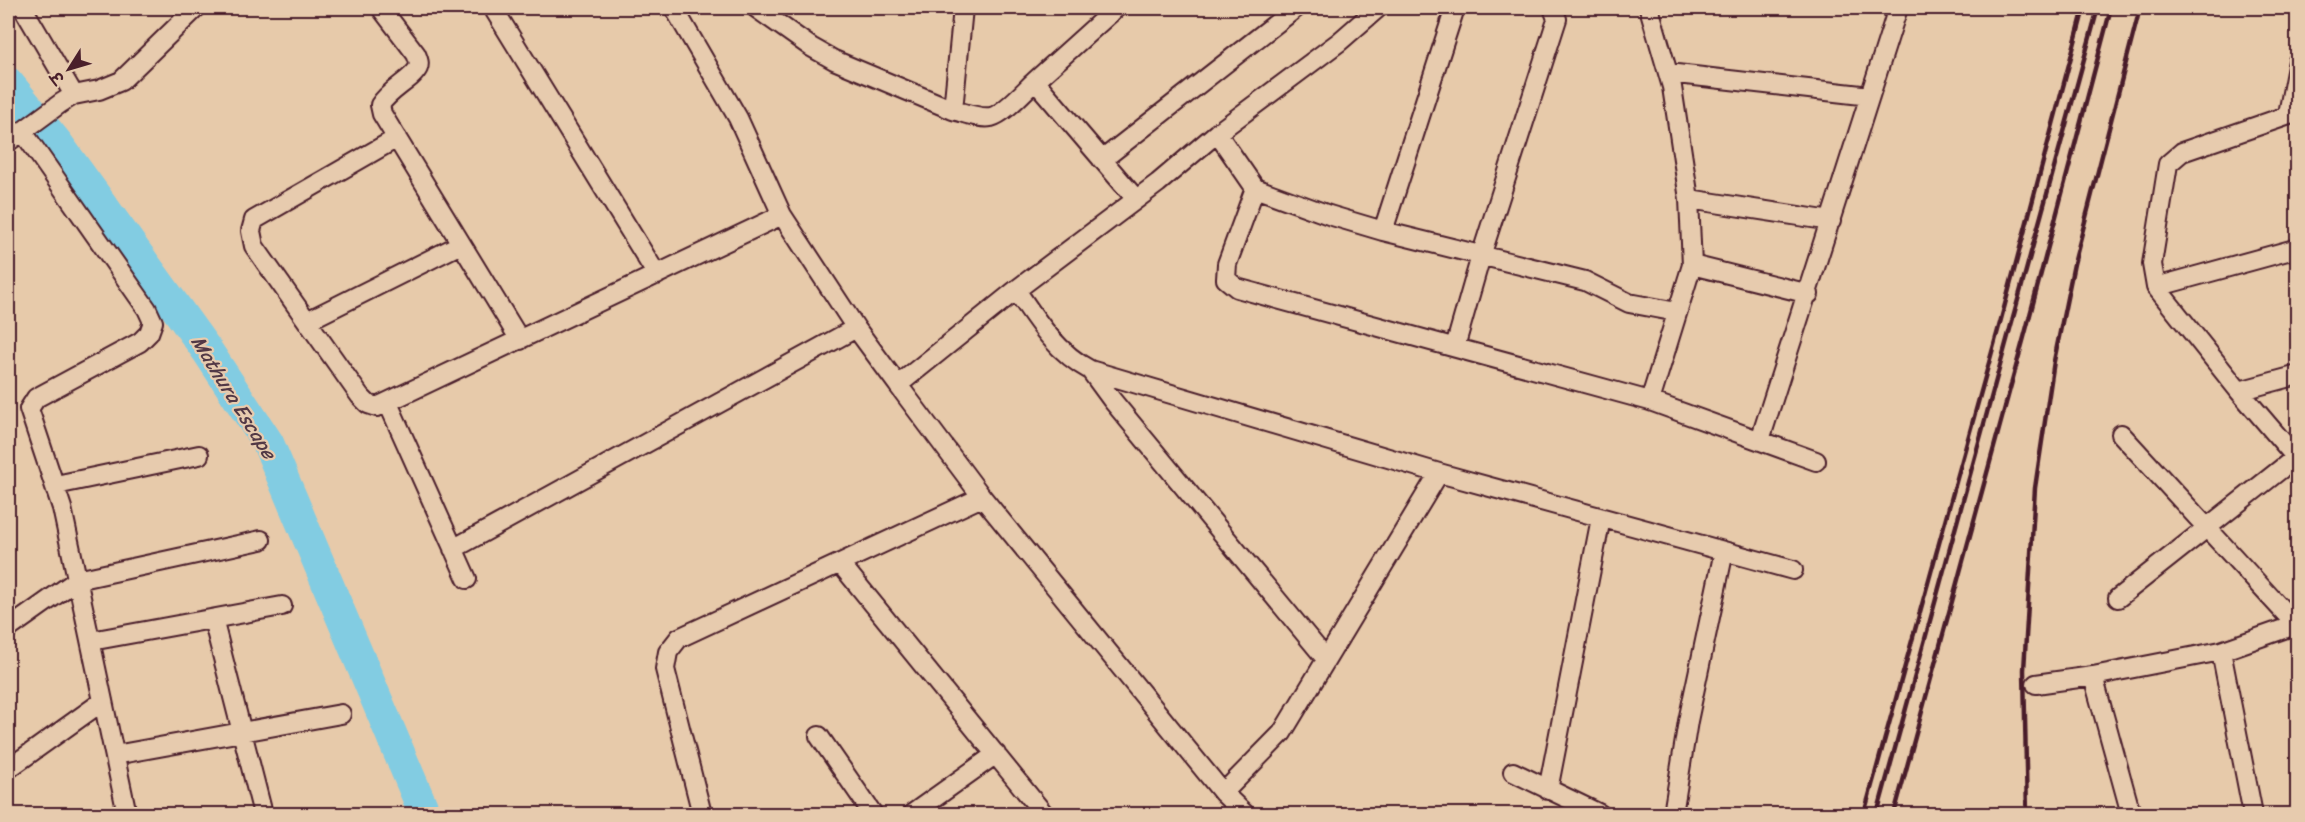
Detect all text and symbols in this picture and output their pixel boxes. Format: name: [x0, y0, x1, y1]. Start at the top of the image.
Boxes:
north arrow: [39, 39, 99, 99]
text: उ: [42, 64, 73, 92]
water label: Mathura Escape: [181, 328, 287, 468]

